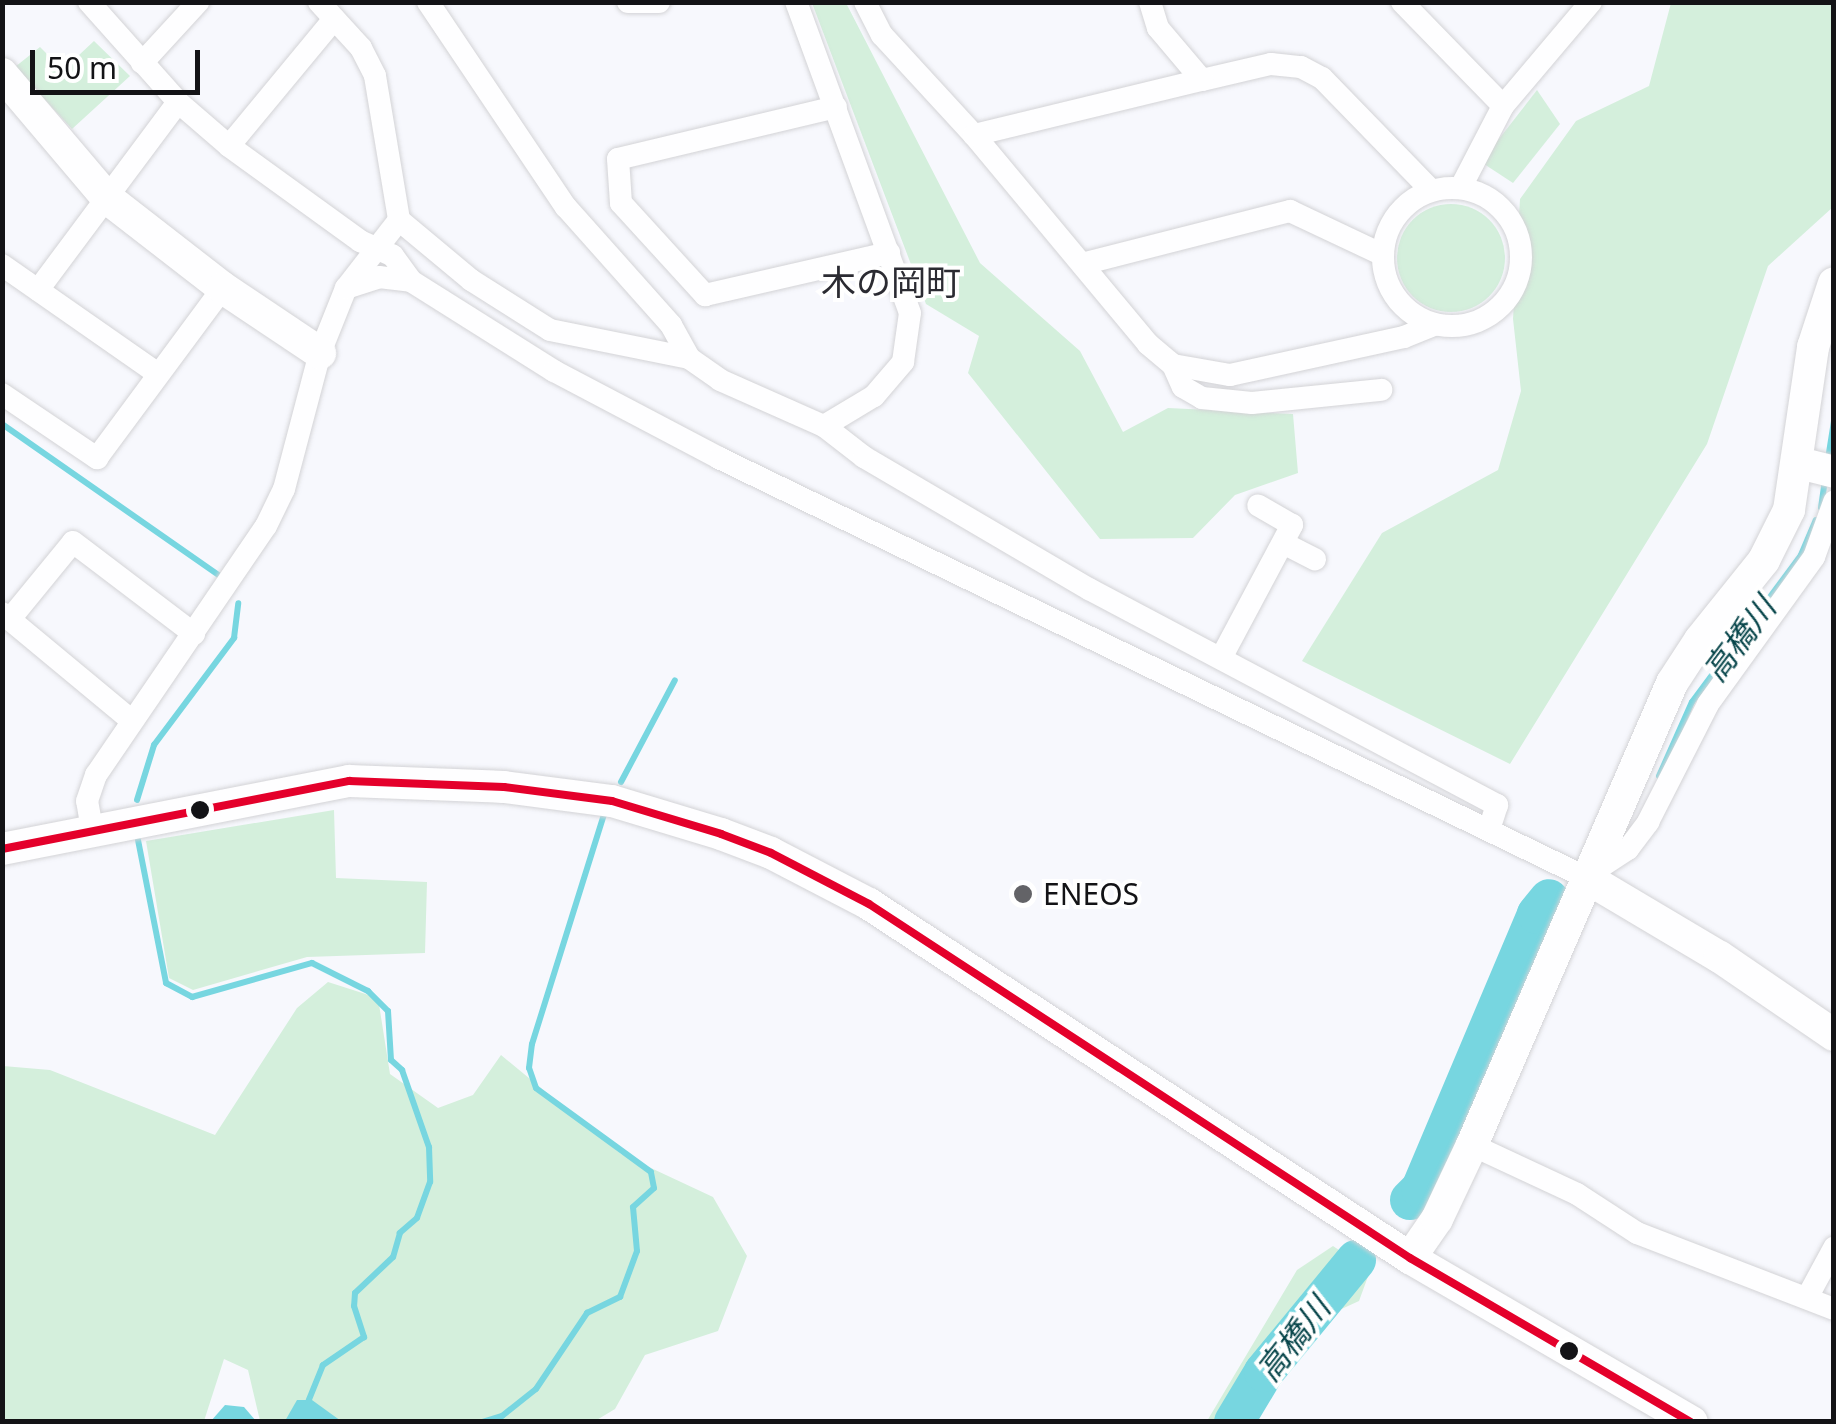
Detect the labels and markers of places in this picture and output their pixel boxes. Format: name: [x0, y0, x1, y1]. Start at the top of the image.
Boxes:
unlabelled marker: [190, 800, 210, 820]
place label: ENEOS: [1043, 876, 1139, 912]
marker: ENEOS: [1012, 883, 1034, 905]
unlabelled marker: [1559, 1341, 1579, 1361]

